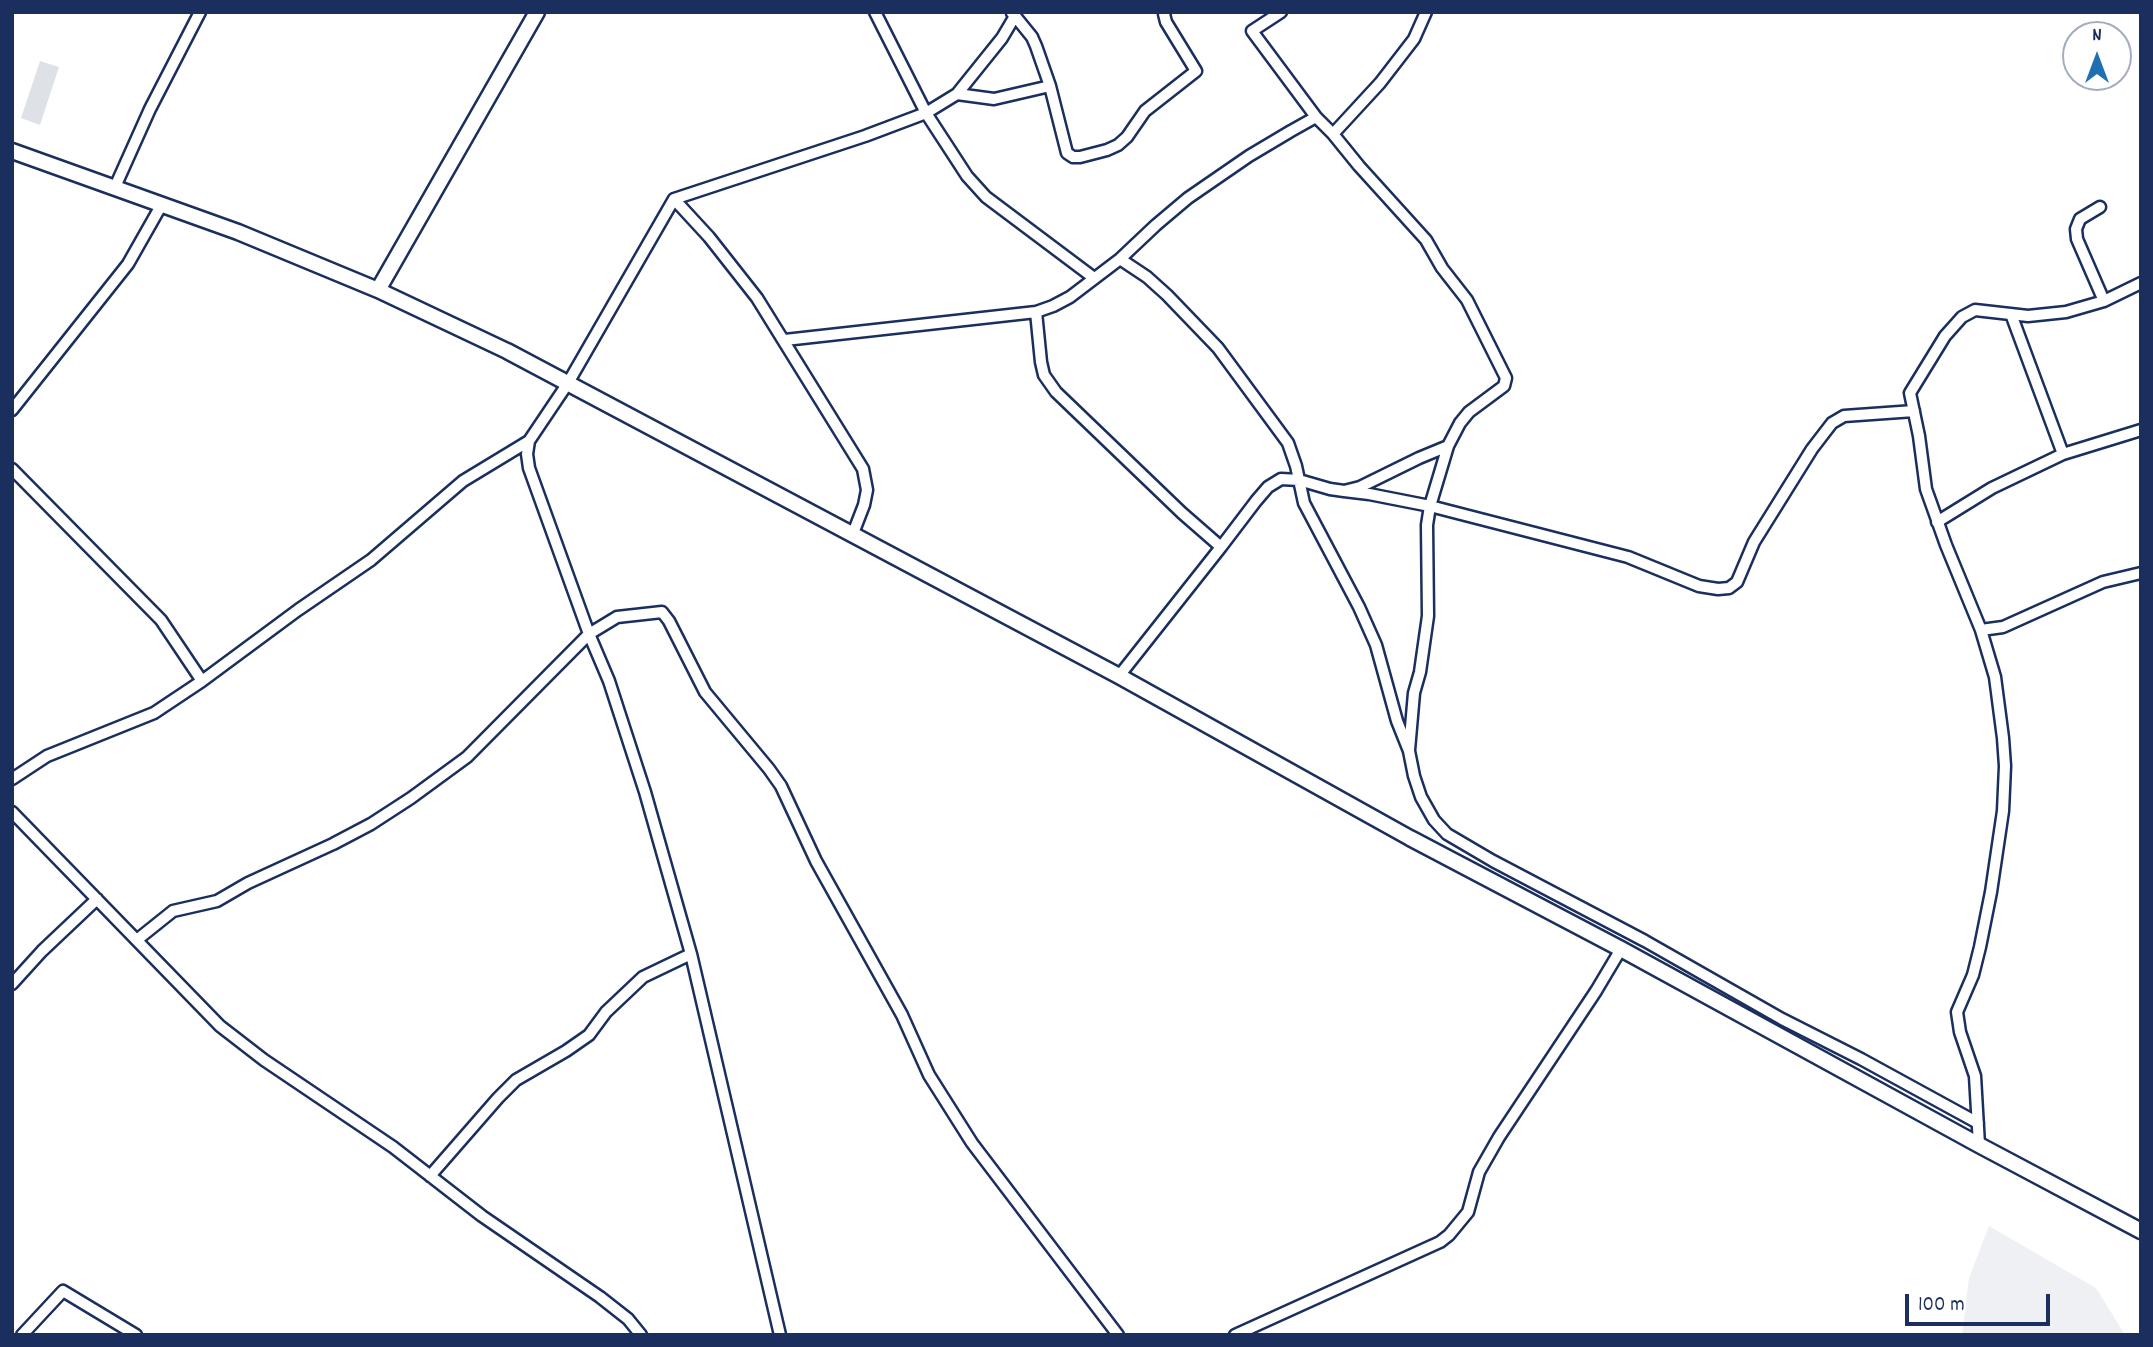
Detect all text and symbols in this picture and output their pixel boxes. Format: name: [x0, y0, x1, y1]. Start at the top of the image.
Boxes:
north arrow: [2062, 21, 2132, 91]
text: N: [2092, 23, 2102, 50]
scale bar: [1908, 1280, 2053, 1324]
text: 100 m: [1918, 1291, 1965, 1321]

